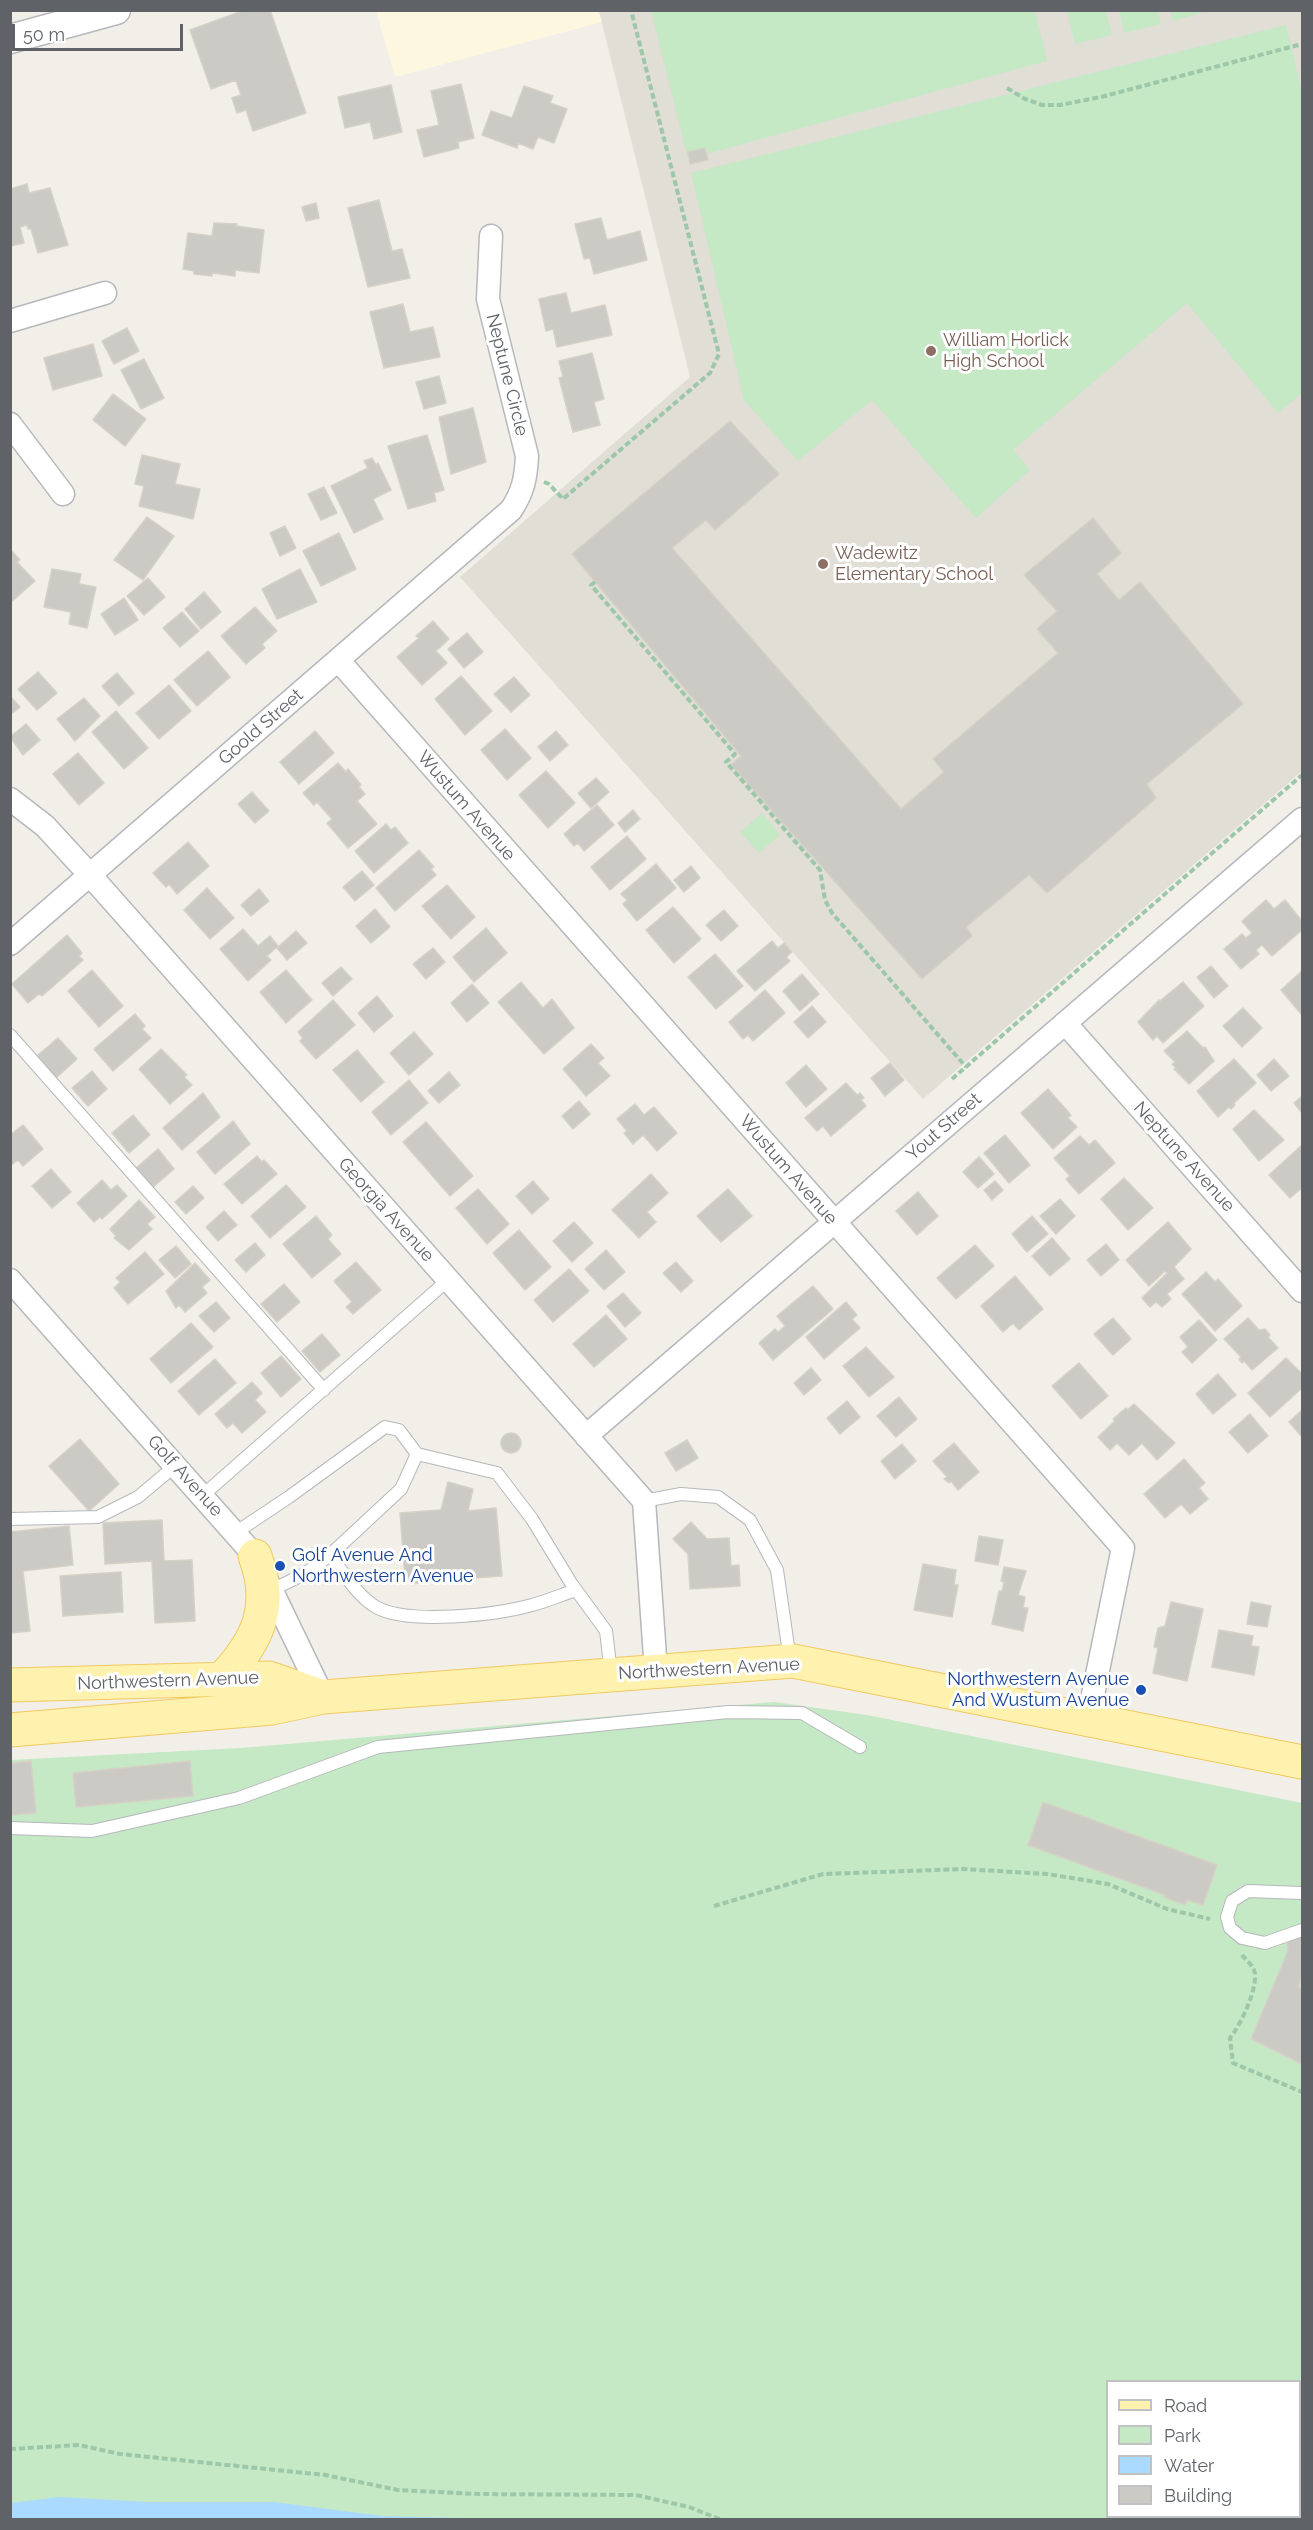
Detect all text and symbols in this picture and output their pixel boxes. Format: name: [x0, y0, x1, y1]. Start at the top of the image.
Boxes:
scale bar: [15, 12, 186, 50]
text: 50 m: [23, 24, 65, 45]
street label: Neptune Circle: [481, 312, 533, 438]
place label: William Horlick High School: [943, 330, 1069, 372]
marker: William Horlick High School: [924, 344, 938, 358]
place label: Wadewitz Elementary School: [835, 543, 993, 586]
marker: Wadewitz Elementary School: [816, 557, 830, 571]
street label: Goold Street: [214, 684, 308, 770]
street label: Wustum Avenue: [412, 747, 520, 865]
street label: Yout Street: [902, 1089, 986, 1165]
street label: Neptune Avenue: [1129, 1097, 1239, 1217]
street label: Wustum Avenue: [734, 1111, 842, 1229]
street label: Georgia Avenue: [334, 1153, 438, 1267]
street label: Golf Avenue: [143, 1431, 227, 1521]
place label: Golf Avenue And Northwestern Avenue: [292, 1545, 474, 1588]
marker: Golf Avenue And Northwestern Avenue: [273, 1559, 287, 1573]
street label: Northwestern Avenue: [618, 1653, 800, 1685]
street label: Northwestern Avenue: [77, 1667, 259, 1695]
place label: Northwestern Avenue And Wustum Avenue: [947, 1669, 1129, 1712]
marker: Northwestern Avenue And Wustum Avenue: [1134, 1683, 1148, 1697]
legend: [1106, 2380, 1301, 2518]
text: Road: [1164, 2395, 1207, 2416]
text: Park: [1164, 2425, 1201, 2446]
text: Water: [1164, 2455, 1214, 2476]
text: Building: [1164, 2485, 1232, 2506]

